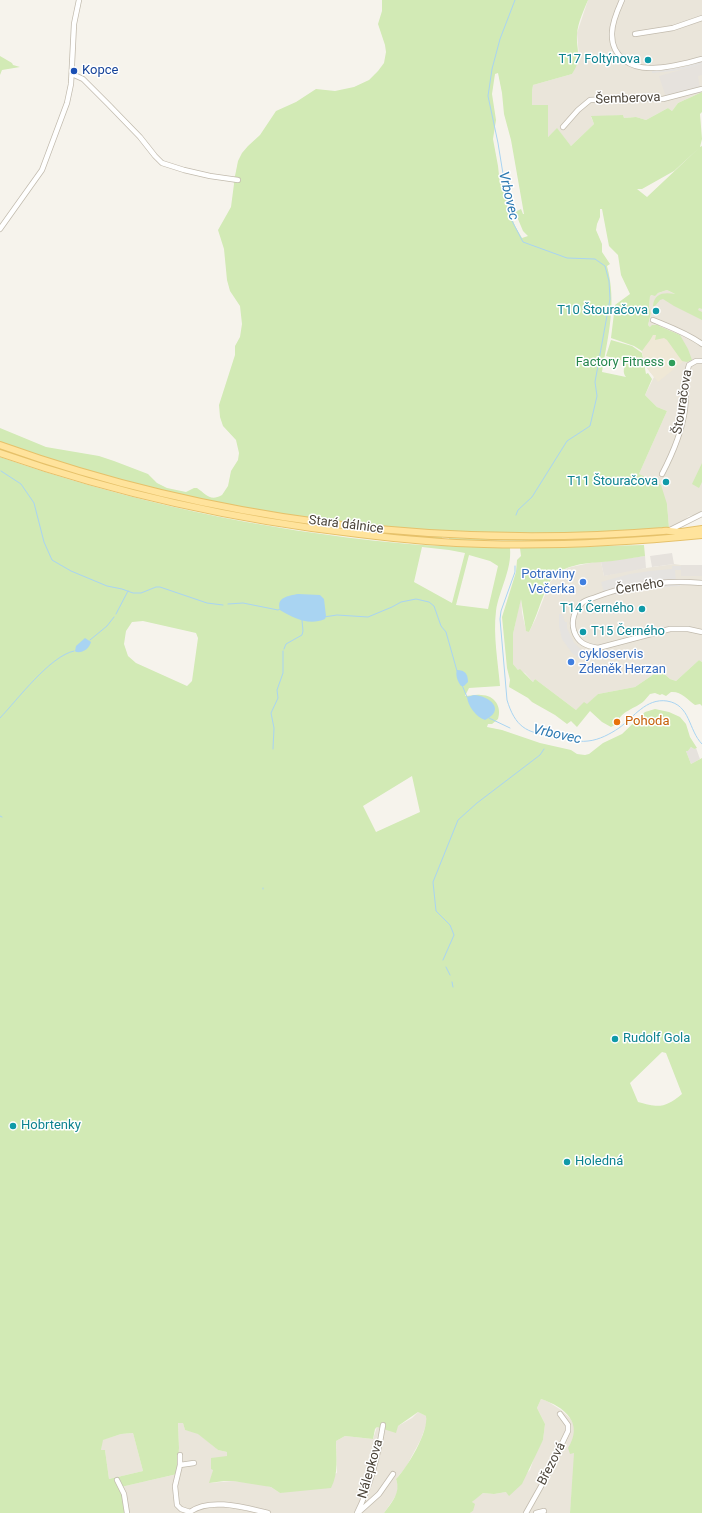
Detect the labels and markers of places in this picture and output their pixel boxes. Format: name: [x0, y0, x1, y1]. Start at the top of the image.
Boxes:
place label: T17 Foltýnova: [559, 52, 640, 68]
marker: T17 Foltýnova: [643, 55, 653, 65]
place label: Kopce: [82, 63, 118, 79]
marker: Kopce: [69, 66, 79, 76]
place label: T10 Štouračova: [557, 303, 648, 319]
marker: T10 Štouračova: [651, 306, 661, 316]
place label: Factory Fitness: [576, 355, 664, 371]
marker: Factory Fitness: [667, 358, 677, 368]
place label: T11 Štouračova: [567, 474, 658, 490]
marker: T11 Štouračova: [661, 477, 671, 487]
place label: Potraviny Večerka: [521, 567, 575, 598]
marker: Potraviny Večerka: [578, 577, 588, 587]
place label: T14 Černého: [560, 601, 634, 617]
marker: T14 Černého: [637, 604, 647, 614]
place label: T15 Černého: [591, 624, 665, 640]
marker: T15 Černého: [578, 627, 588, 637]
place label: cykloservis Zdeněk Herzan: [579, 647, 666, 678]
marker: cykloservis Zdeněk Herzan: [566, 657, 576, 667]
place label: Pohoda: [625, 714, 670, 730]
marker: Pohoda: [612, 717, 622, 727]
place label: Rudolf Gola: [623, 1031, 690, 1047]
marker: Rudolf Gola: [610, 1034, 620, 1044]
place label: Hobrtenky: [21, 1118, 81, 1134]
marker: Hobrtenky: [8, 1121, 18, 1131]
place label: Holedná: [575, 1154, 623, 1170]
marker: Holedná: [562, 1157, 572, 1167]

